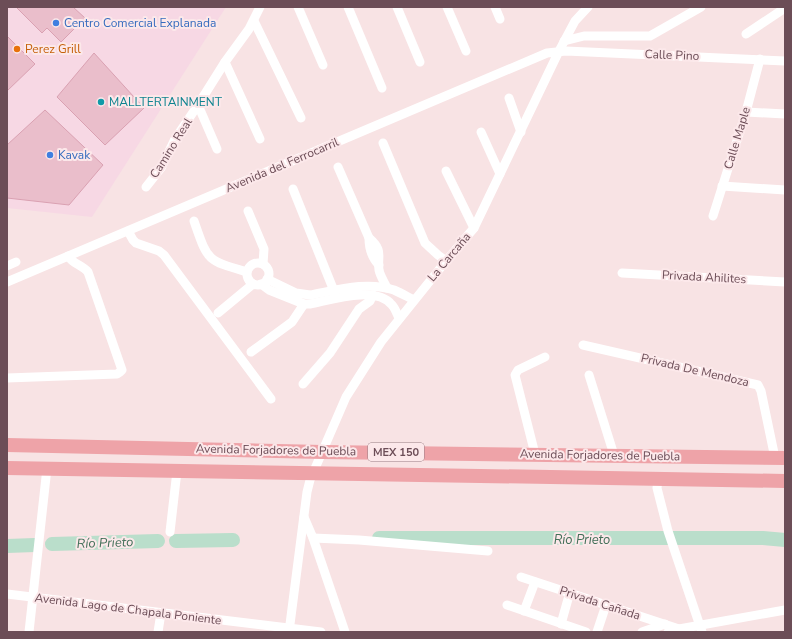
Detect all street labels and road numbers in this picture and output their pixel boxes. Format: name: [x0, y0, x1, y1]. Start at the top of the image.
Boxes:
street label: Calle Pino: [644, 46, 700, 64]
street label: Calle Maple: [720, 105, 754, 171]
street label: Camino Real: [146, 115, 196, 181]
street label: Avenida del Ferrocarril: [223, 134, 342, 196]
street label: La Carcaña: [424, 229, 474, 285]
street label: Privada Ahilites: [661, 267, 747, 287]
street label: Privada De Mendoza: [639, 350, 751, 390]
street label: Avenida Forjadores de Puebla: [196, 441, 356, 459]
road number: MEX 150: [368, 443, 424, 461]
street label: Avenida Forjadores de Puebla: [520, 446, 680, 464]
street label: Privada Cañada: [557, 582, 643, 624]
street label: Avenida Lago de Chapala Poniente: [34, 590, 222, 628]

